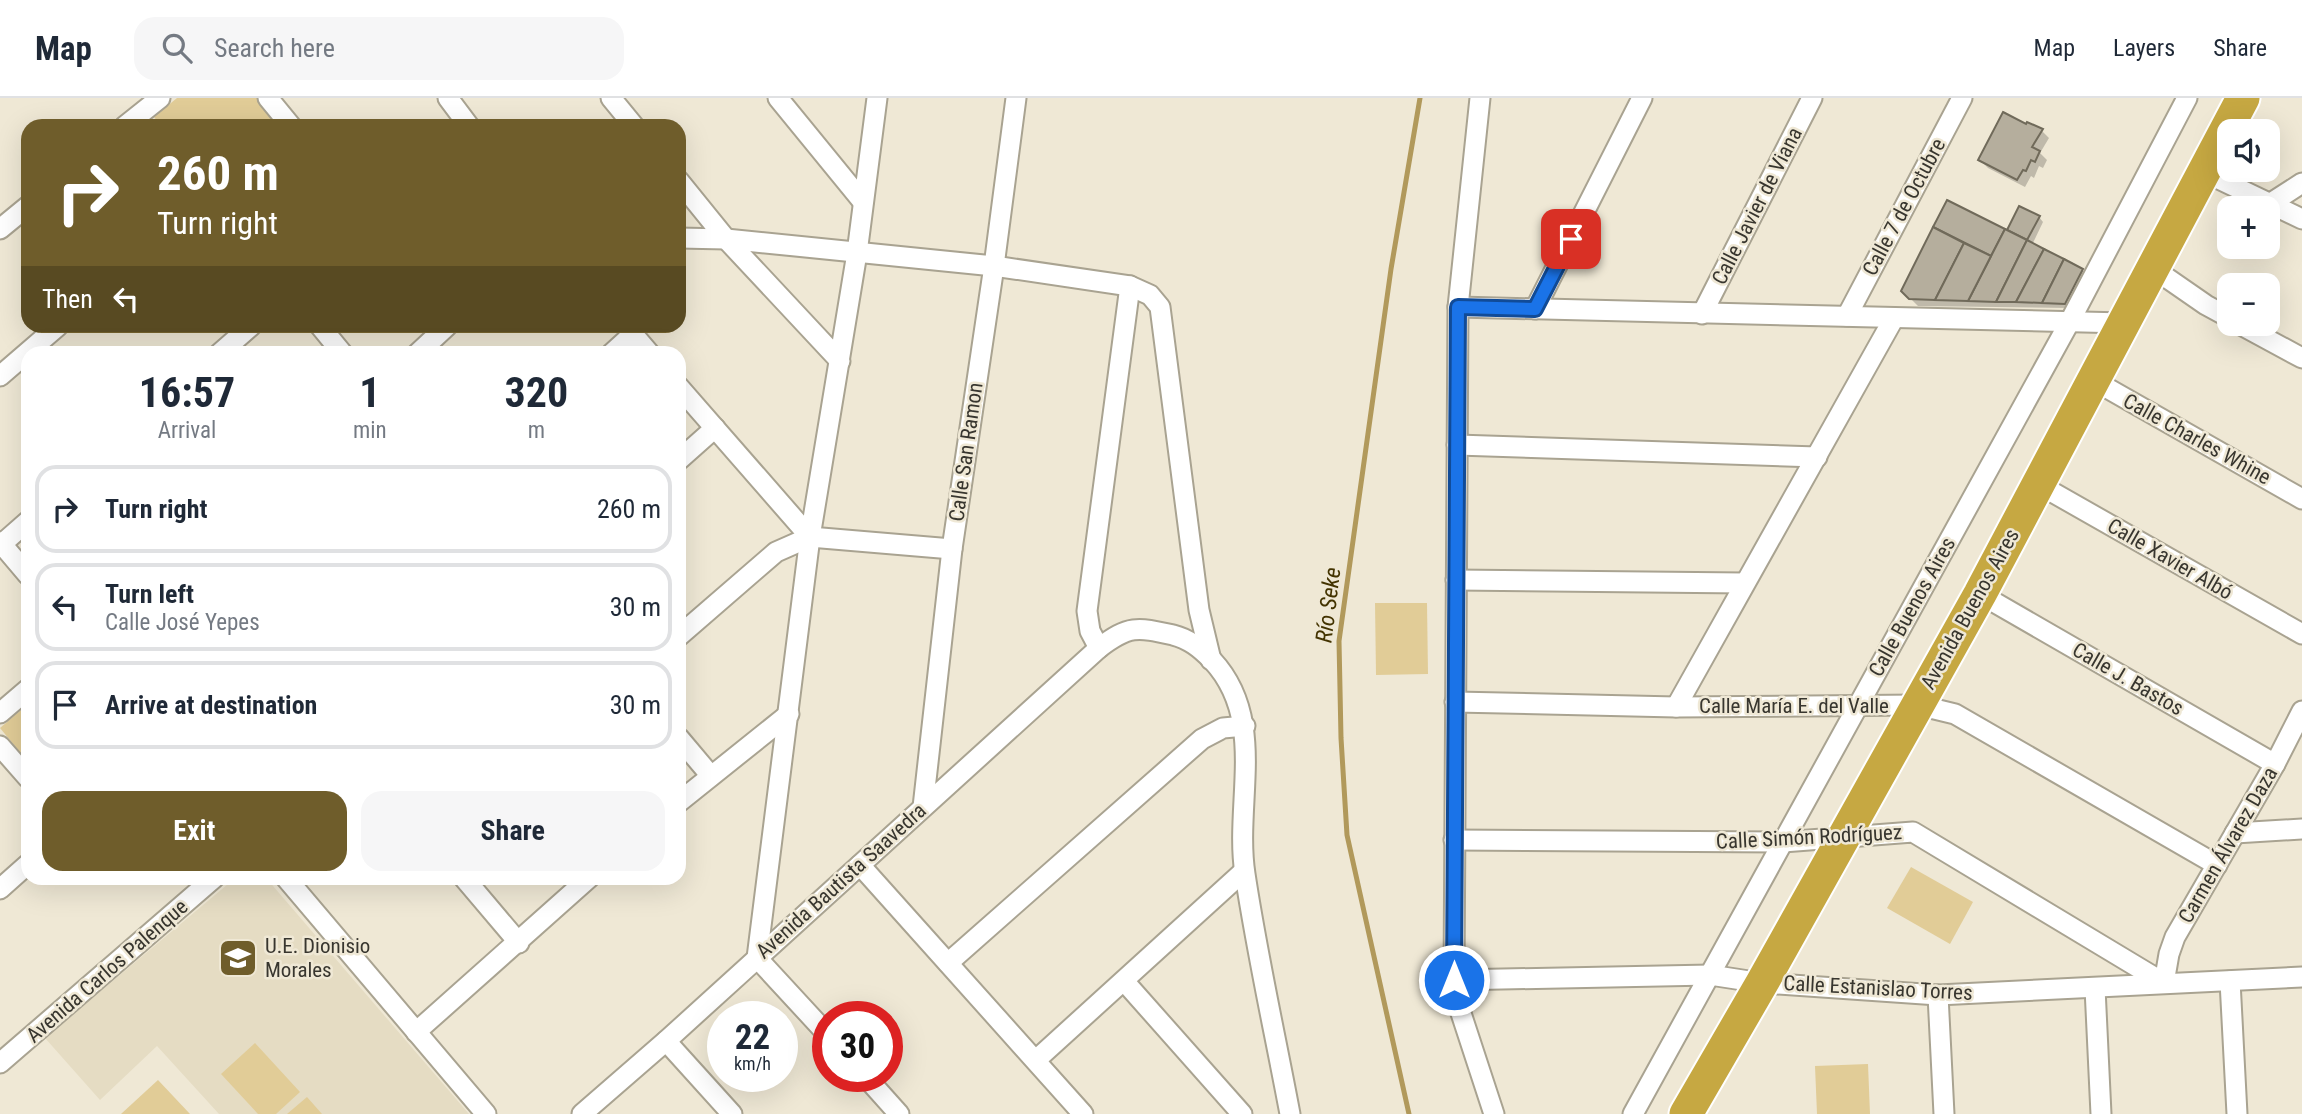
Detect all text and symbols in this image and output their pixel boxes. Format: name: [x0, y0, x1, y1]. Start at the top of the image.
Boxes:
search box: [134, 17, 624, 80]
text: Map: [35, 29, 92, 68]
icon: search: [158, 29, 196, 67]
text: Search here: [214, 33, 335, 63]
text: Map: [2034, 34, 2075, 62]
text: Layers: [2113, 34, 2175, 62]
text: Share: [2213, 34, 2267, 62]
map controls: [2217, 119, 2280, 336]
button: sound: [2217, 119, 2280, 182]
street label: Calle Javier de Viana: [1707, 123, 1807, 289]
street label: Calle 7 de Octubre: [1858, 134, 1950, 280]
text: 260 m: [157, 145, 279, 202]
icon: right: [42, 147, 133, 238]
button: +: [2217, 196, 2280, 259]
text: Turn right: [157, 204, 278, 242]
pin: [1541, 209, 1601, 269]
icon: arrive: [1552, 220, 1590, 258]
button: −: [2217, 273, 2280, 336]
icon: left: [107, 280, 145, 318]
text: Then: [42, 284, 93, 314]
text: 16:57: [139, 368, 235, 417]
text: 1: [359, 368, 380, 417]
text: 320: [504, 368, 568, 417]
street label: Calle San Ramon: [944, 381, 988, 523]
street label: Calle Charles Whine: [2119, 389, 2275, 490]
text: Arrival: [158, 417, 216, 444]
text: min: [353, 417, 387, 444]
text: m: [528, 417, 545, 444]
icon: right: [46, 490, 84, 528]
text: Turn right: [105, 494, 207, 524]
text: 260 m: [597, 494, 661, 524]
street label: Calle Xavier Albó: [2103, 513, 2237, 605]
street label: Avenida Buenos Aires: [1916, 525, 2024, 693]
street label: Calle Buenos Aires: [1864, 533, 1960, 681]
water label: Río Seke: [1310, 566, 1347, 644]
text: Turn left: [105, 579, 194, 609]
icon: left: [46, 588, 84, 626]
text: 30 m: [610, 592, 661, 622]
text: Calle José Yepes: [105, 609, 260, 636]
street label: Calle J. Bastos: [2068, 638, 2188, 720]
icon: arrive: [46, 686, 84, 724]
text: Arrive at destination: [105, 690, 317, 720]
text: 30 m: [610, 690, 661, 720]
street label: Calle María E. del Valle: [1699, 694, 1889, 718]
street label: Carmen Álvarez Daza: [2174, 763, 2282, 927]
button: Exit: [42, 791, 347, 871]
button: Share: [361, 791, 665, 871]
street label: Avenida Bautista Saavedra: [751, 798, 931, 964]
street label: Calle Simón Rodríguez: [1715, 820, 1903, 854]
street label: Avenida Carlos Palenque: [22, 894, 193, 1048]
place label: U.E. Dionisio Morales: [265, 934, 370, 982]
school or university icon: U.E. Dionisio Morales: [217, 937, 259, 979]
position arrow: [1417, 943, 1491, 1017]
street label: Calle Estanislao Torres: [1783, 971, 1973, 1005]
speed limit sign: 30: [812, 1001, 903, 1092]
text: 22: [735, 1017, 770, 1058]
text: km/h: [734, 1053, 771, 1074]

